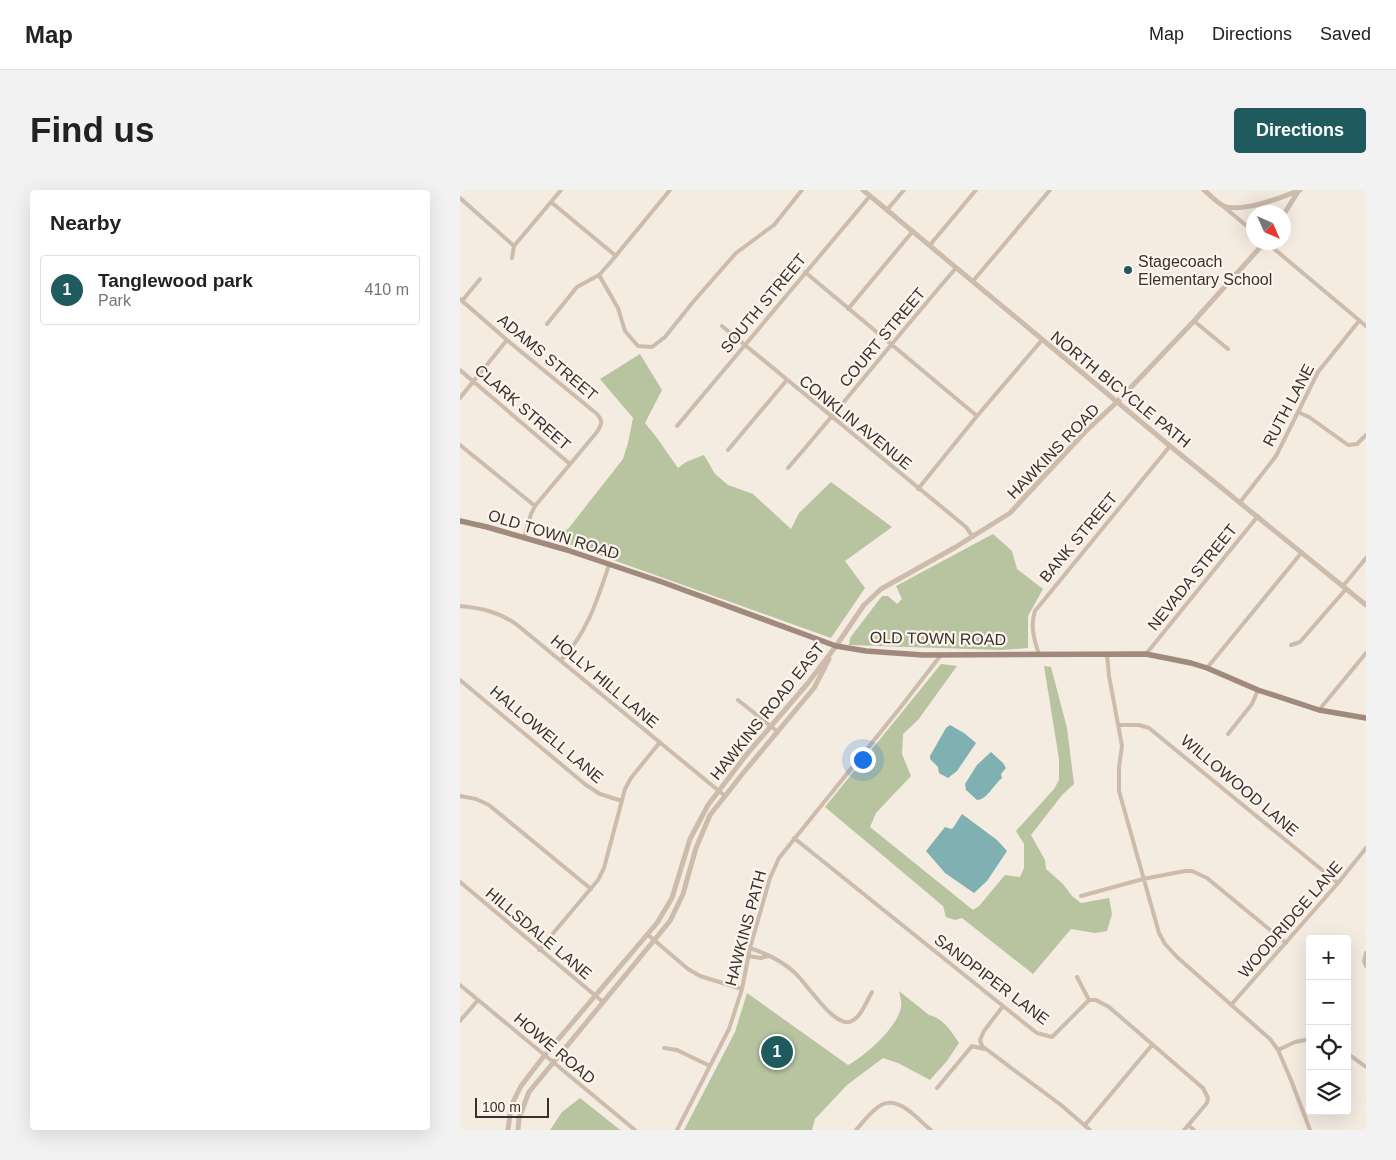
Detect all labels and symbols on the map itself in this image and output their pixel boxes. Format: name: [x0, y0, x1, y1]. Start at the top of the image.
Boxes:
north arrow: [1246, 205, 1291, 250]
street label: SOUTH STREET: [717, 250, 810, 356]
place label: Stagecoach Elementary School: [1138, 253, 1272, 288]
marker: Stagecoach Elementary School: [1122, 264, 1134, 276]
street label: COURT STREET: [836, 284, 929, 390]
street label: ADAMS STREET: [495, 311, 601, 404]
street label: NORTH BICYCLE PATH: [1048, 328, 1194, 451]
street label: CLARK STREET: [471, 361, 574, 454]
street label: RUTH LANE: [1260, 361, 1317, 449]
street label: CONKLIN AVENUE: [796, 372, 915, 473]
street label: HAWKINS ROAD: [1004, 401, 1103, 502]
street label: BANK STREET: [1036, 489, 1121, 585]
street label: OLD TOWN ROAD: [486, 506, 622, 563]
street label: NEVADA STREET: [1144, 521, 1240, 634]
street label: OLD TOWN ROAD: [870, 629, 1006, 648]
street label: HOLLY HILL LANE: [548, 632, 662, 731]
street label: HAWKINS ROAD EAST: [707, 639, 828, 783]
street label: HALLOWELL LANE: [487, 682, 606, 786]
street label: WILLOWOOD LANE: [1178, 731, 1302, 839]
your location: [850, 747, 876, 773]
street label: WOODRIDGE LANE: [1235, 858, 1345, 981]
street label: HAWKINS PATH: [722, 869, 769, 988]
street label: HILLSDALE LANE: [482, 884, 595, 982]
street label: SANDPIPER LANE: [931, 931, 1052, 1028]
street label: HOWE ROAD: [511, 1010, 599, 1087]
pin: 1: [761, 1033, 793, 1071]
scale bar: [475, 1095, 549, 1118]

